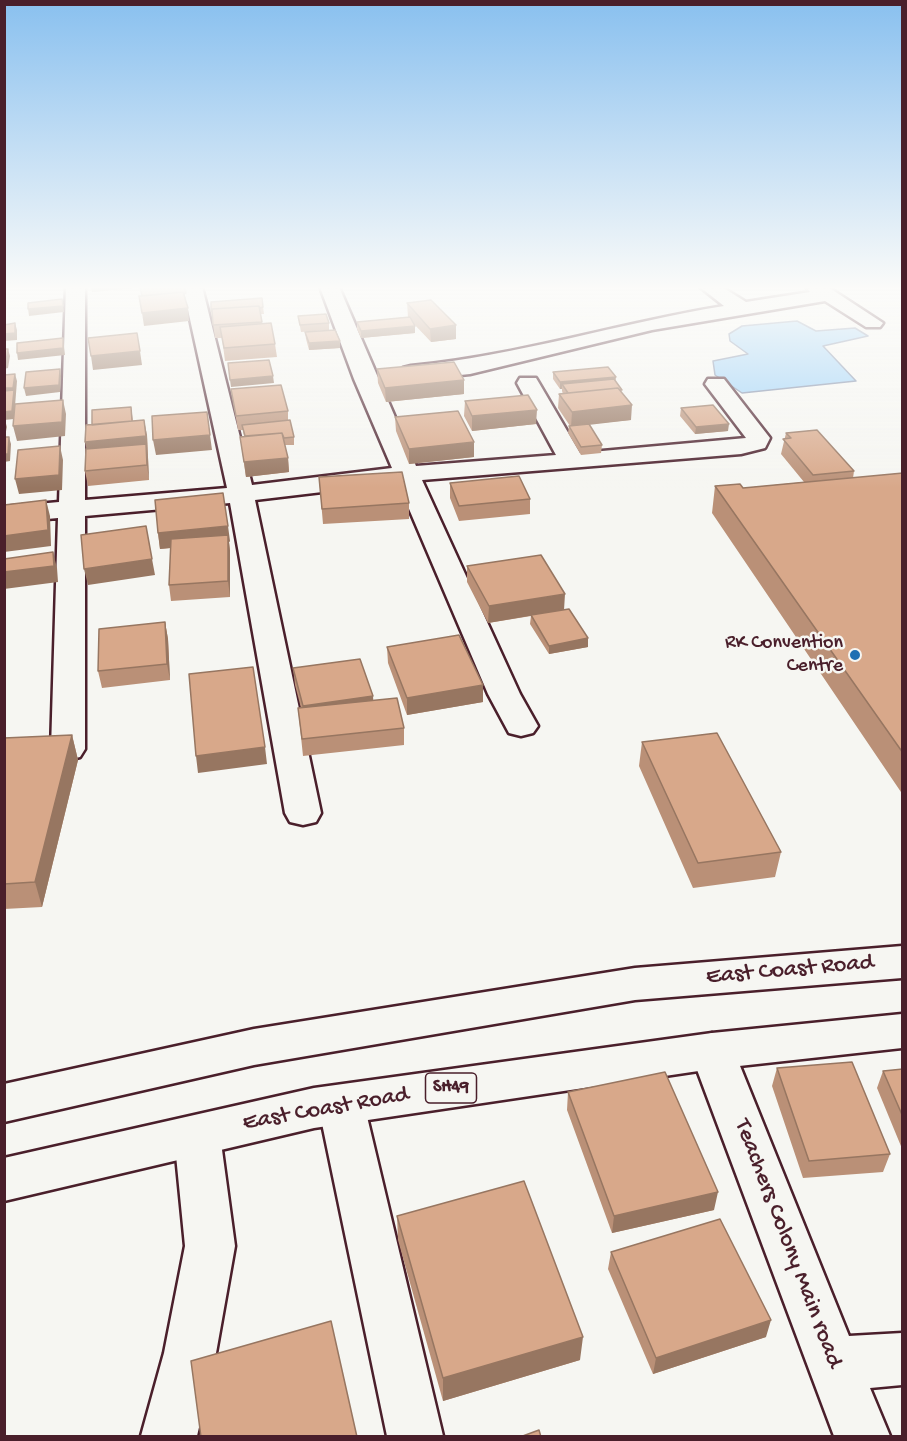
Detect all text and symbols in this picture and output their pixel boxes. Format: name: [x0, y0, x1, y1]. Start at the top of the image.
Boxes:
place label: RK Convention Centre: [725, 632, 843, 679]
marker: RK Convention Centre: [848, 648, 862, 662]
street label: East Coast Road: [705, 949, 875, 993]
road number: SH49: [426, 1073, 476, 1103]
street label: East Coast Road: [241, 1081, 411, 1139]
street label: Teachers Colony Main road: [726, 1116, 848, 1372]

